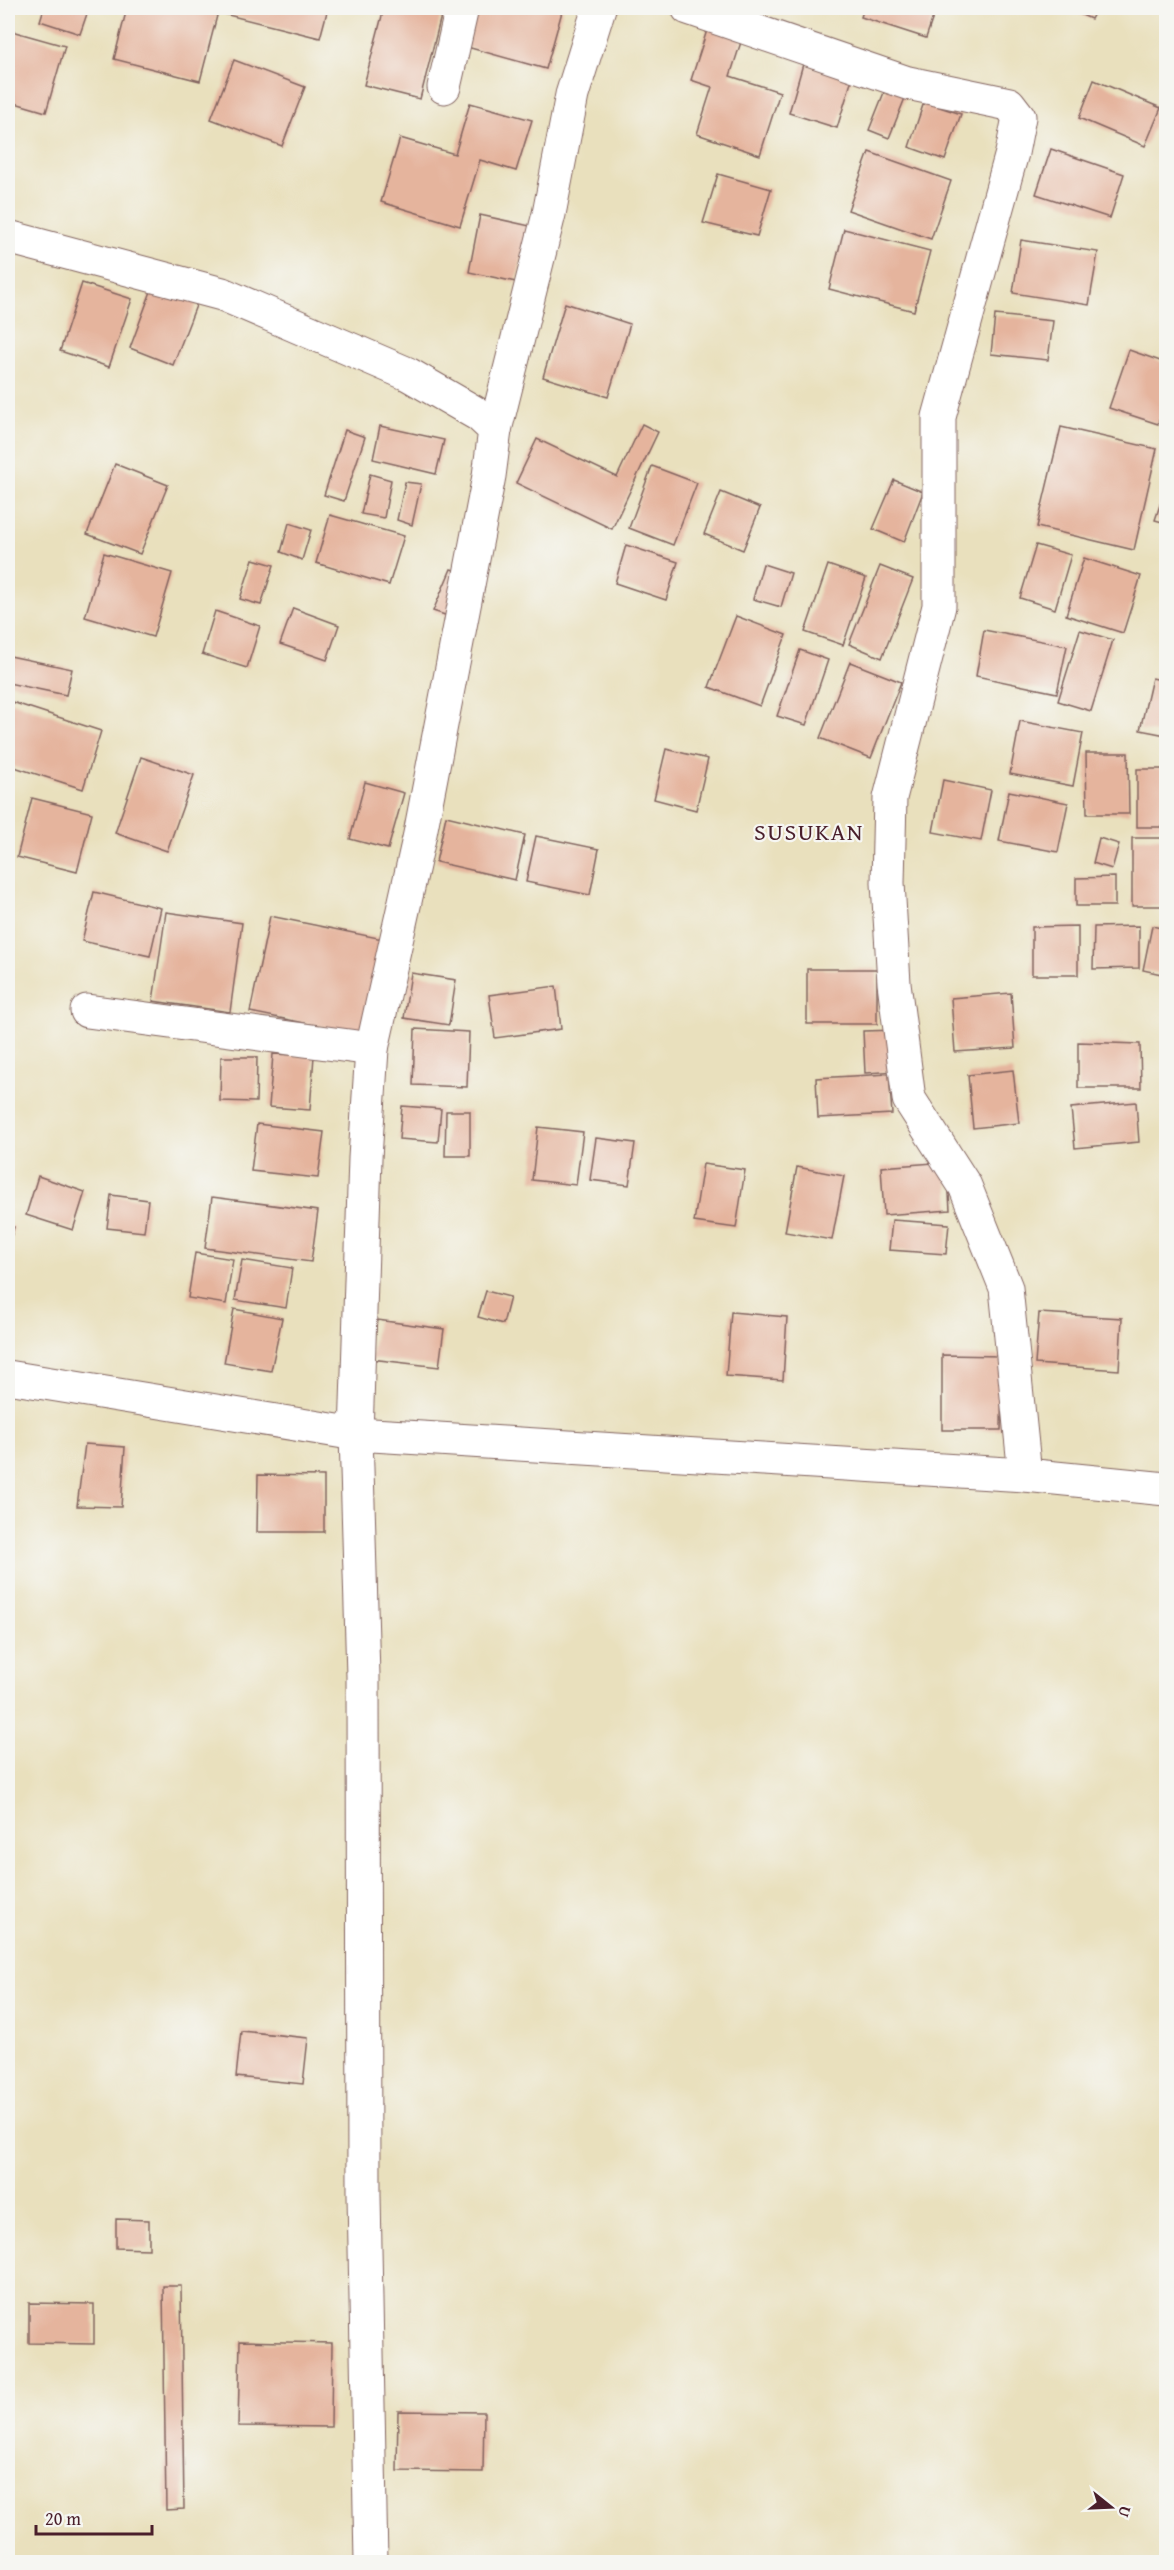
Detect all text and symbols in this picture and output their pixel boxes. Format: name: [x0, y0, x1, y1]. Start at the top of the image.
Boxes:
district label: SUSUKAN: [754, 814, 864, 849]
north arrow: [1081, 2477, 1141, 2537]
scale bar: [36, 2498, 152, 2536]
text: U: [1112, 2503, 1138, 2521]
text: 20 m: [45, 2505, 81, 2532]

